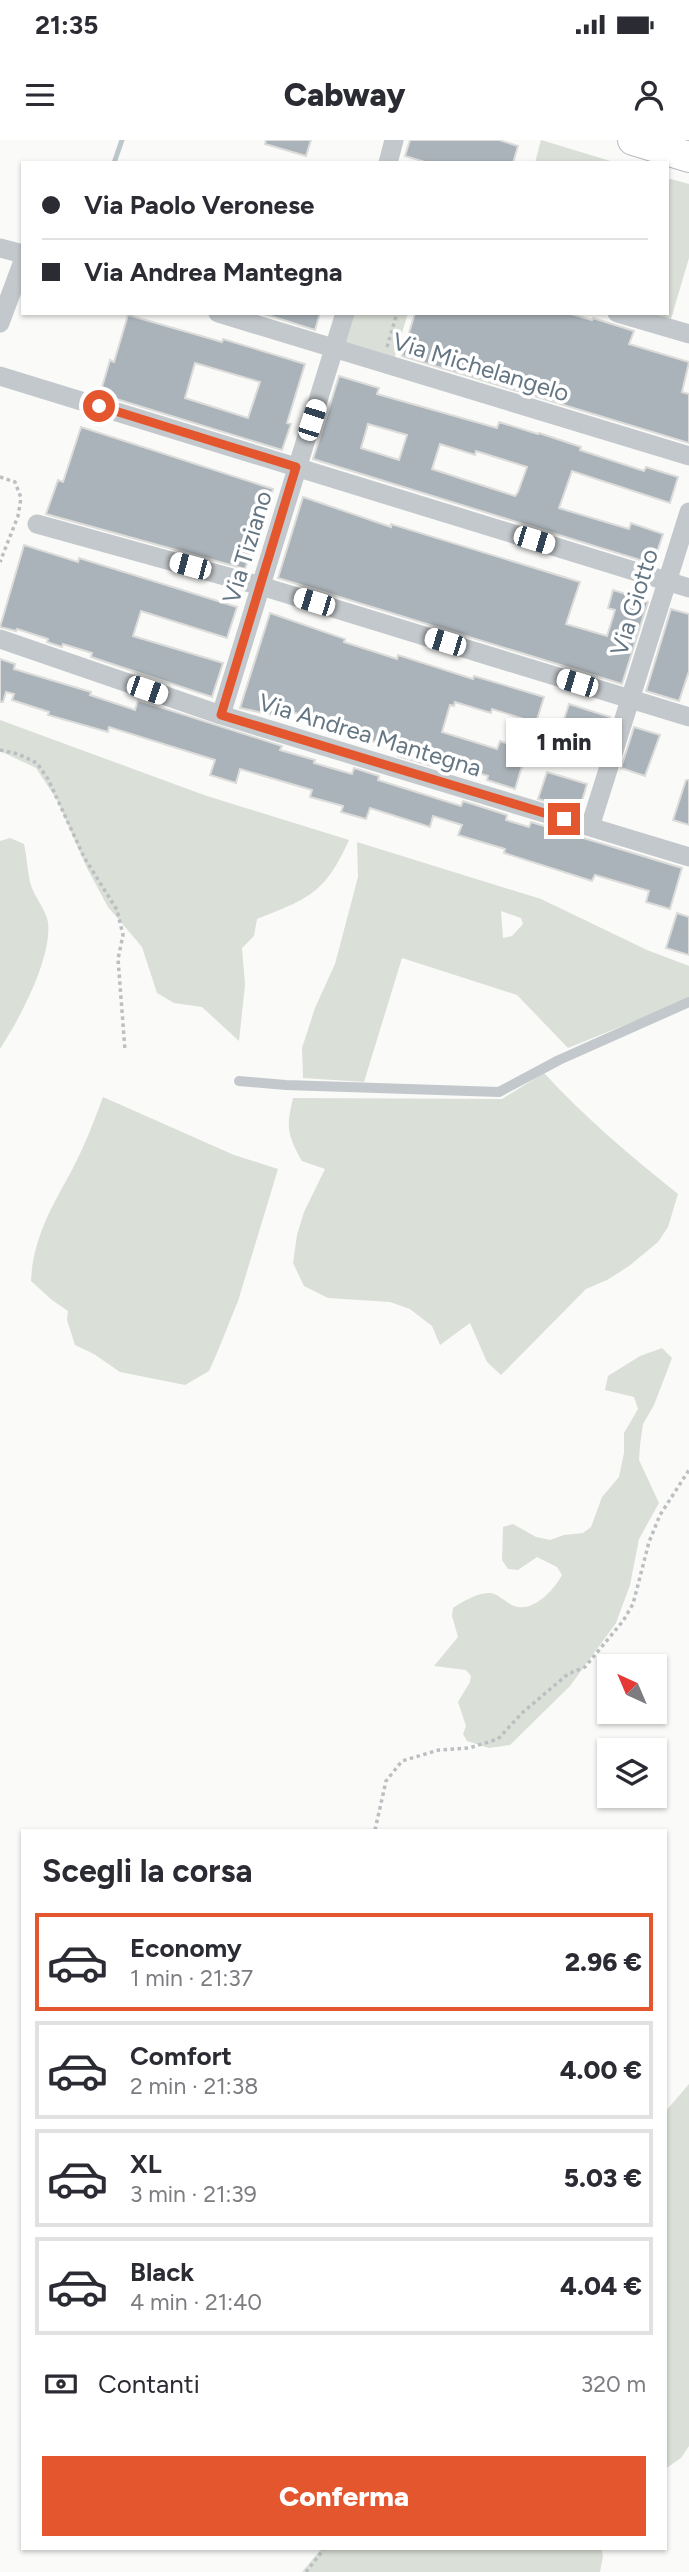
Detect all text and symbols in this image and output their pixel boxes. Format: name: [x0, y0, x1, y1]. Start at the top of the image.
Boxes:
text: 21:35: [35, 9, 98, 41]
icon: menu: [21, 76, 59, 114]
text: Cabway: [284, 76, 405, 114]
icon: person: [630, 76, 668, 114]
text: Via Paolo Veronese: [84, 189, 315, 221]
text: Via Andrea Mantegna: [84, 256, 343, 288]
street label: Via Michelangelo: [389, 326, 573, 408]
route start: [83, 390, 115, 422]
car: [296, 397, 329, 443]
street label: Via Tiziano: [216, 487, 278, 607]
car: [511, 524, 558, 556]
street label: Via Giotto: [604, 545, 664, 659]
car: [167, 550, 214, 582]
car: [291, 586, 338, 618]
car: [422, 626, 469, 658]
car: [554, 667, 601, 699]
car: [124, 673, 171, 707]
street label: Via Andrea Mantegna: [255, 687, 485, 783]
callout: 1 min: [506, 718, 622, 766]
text: 1 min: [537, 728, 591, 756]
route end: [548, 803, 580, 835]
north arrow: [597, 1654, 667, 1724]
map controls: [597, 1654, 667, 1808]
button: layers: [597, 1738, 667, 1808]
text: Scegli la corsa: [42, 1852, 252, 1890]
icon: car: [46, 1931, 109, 1994]
text: Economy: [130, 1932, 242, 1964]
text: 2.96 €: [565, 1946, 642, 1978]
text: 1 min · 21:37: [130, 1964, 253, 1992]
icon: car: [46, 2039, 109, 2102]
text: Comfort: [130, 2040, 232, 2072]
text: 4.00 €: [560, 2054, 642, 2086]
text: 2 min · 21:38: [130, 2072, 258, 2100]
icon: car: [46, 2147, 109, 2210]
text: XL: [130, 2148, 162, 2180]
text: 5.03 €: [564, 2162, 642, 2194]
text: 3 min · 21:39: [130, 2180, 257, 2208]
icon: car: [46, 2255, 109, 2318]
text: Black: [130, 2256, 194, 2288]
text: 4.04 €: [560, 2270, 642, 2302]
text: 4 min · 21:40: [130, 2288, 262, 2316]
icon: cash: [42, 2365, 80, 2403]
text: Contanti: [98, 2368, 200, 2400]
text: 320 m: [581, 2370, 646, 2398]
button: Conferma: [42, 2456, 646, 2536]

